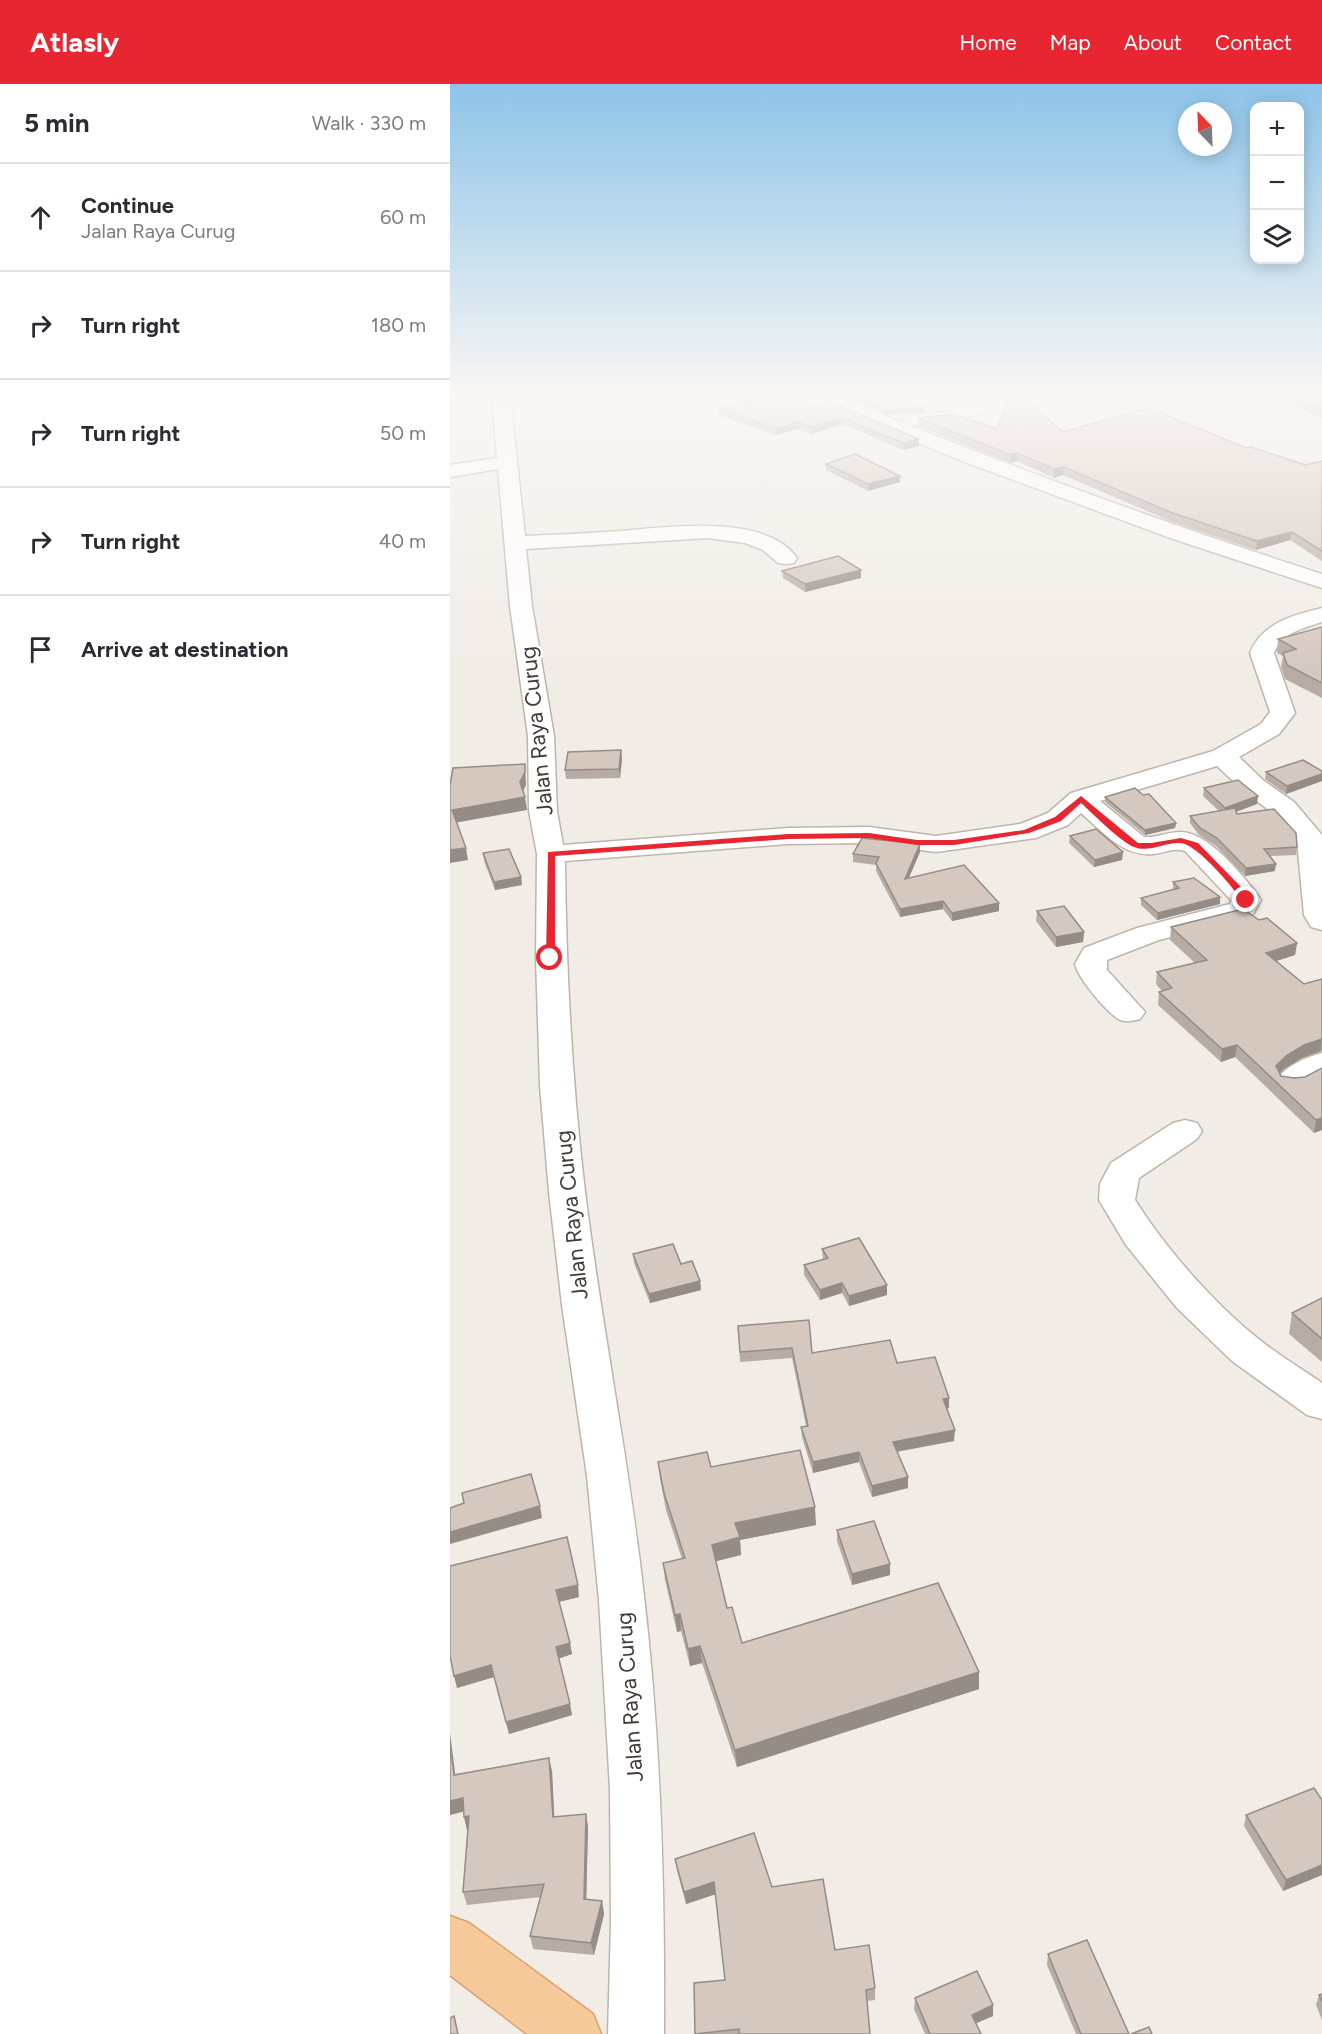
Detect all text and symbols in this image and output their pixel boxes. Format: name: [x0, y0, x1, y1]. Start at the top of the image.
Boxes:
text: Atlasly: [30, 25, 119, 59]
text: Home: [960, 30, 1017, 55]
text: Map: [1050, 30, 1091, 55]
text: About: [1124, 30, 1182, 55]
text: Contact: [1215, 30, 1292, 55]
north arrow: [1178, 102, 1232, 156]
map controls: [1250, 102, 1304, 264]
button: +: [1250, 102, 1304, 156]
text: 5 min: [24, 107, 90, 139]
text: Walk · 330 m: [312, 111, 426, 135]
button: −: [1250, 156, 1304, 210]
text: Continue: [81, 192, 174, 219]
icon: ahead: [24, 201, 57, 234]
text: 60 m: [380, 205, 426, 229]
button: layers: [1250, 210, 1304, 264]
text: Jalan Raya Curug: [81, 219, 235, 243]
icon: right: [24, 309, 57, 342]
text: Turn right: [81, 312, 180, 339]
text: 180 m: [371, 313, 426, 337]
icon: right: [24, 417, 57, 450]
text: Turn right: [81, 420, 180, 447]
text: 50 m: [380, 421, 426, 445]
icon: right: [24, 525, 57, 558]
text: Turn right: [81, 528, 180, 555]
text: 40 m: [379, 529, 426, 553]
icon: arrive: [24, 633, 57, 666]
text: Arrive at destination: [81, 636, 289, 663]
street label: Jalan Raya Curug: [514, 645, 559, 817]
route end: [1232, 886, 1258, 912]
route start: [536, 944, 562, 970]
street label: Jalan Raya Curug: [549, 1129, 594, 1301]
street label: Jalan Raya Curug: [610, 1611, 649, 1783]

